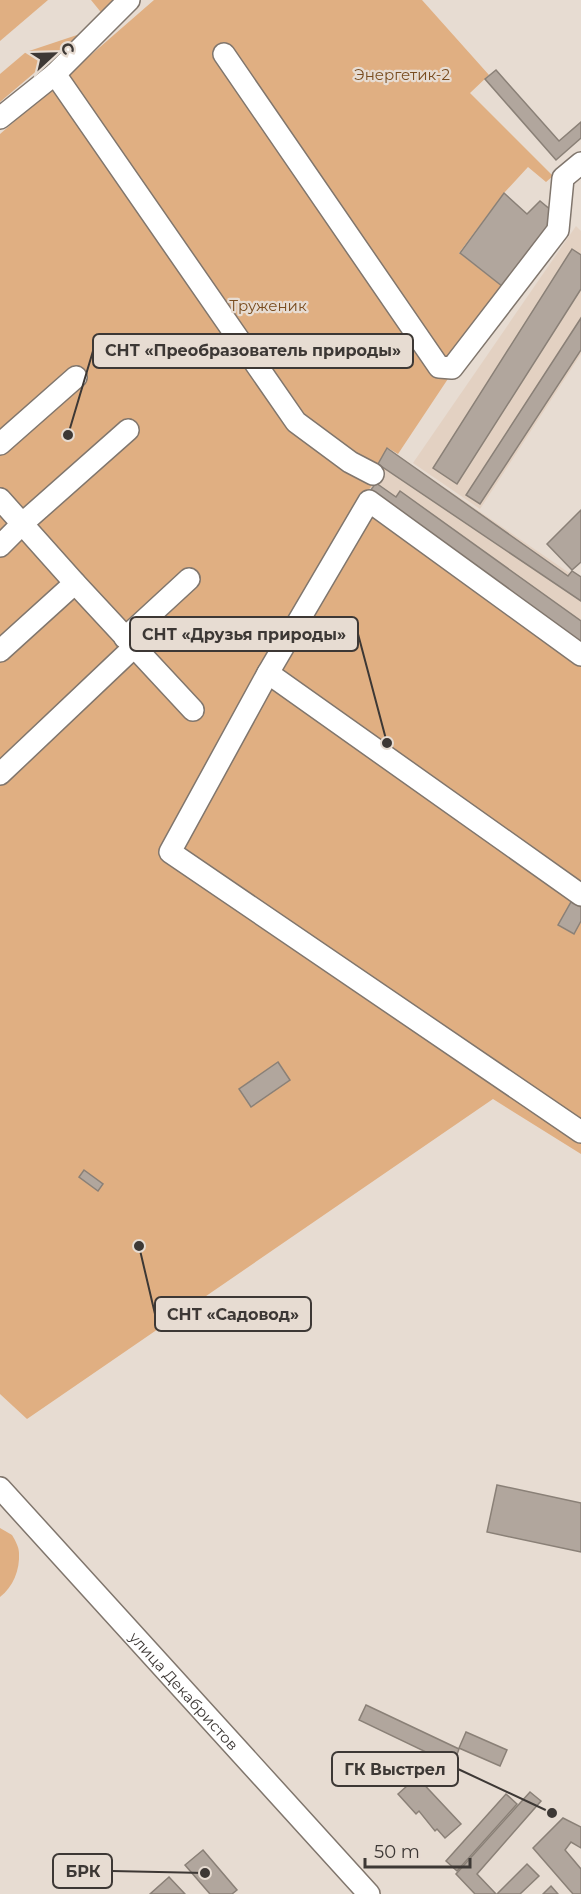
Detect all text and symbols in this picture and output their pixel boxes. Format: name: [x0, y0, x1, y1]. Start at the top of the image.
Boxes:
north arrow: [24, 24, 84, 84]
text: С: [56, 40, 79, 58]
park label: Энергетик-2: [354, 65, 450, 84]
park label: Труженик: [229, 296, 307, 315]
callout: СНТ «Преобразователь природы»: [93, 334, 413, 368]
text: СНТ «Преобразователь природы»: [105, 341, 401, 360]
callout: СНТ «Друзья природы»: [130, 617, 358, 651]
text: СНТ «Друзья природы»: [142, 625, 346, 644]
callout: СНТ «Садовод»: [155, 1297, 311, 1331]
text: СНТ «Садовод»: [167, 1305, 299, 1324]
street label: улица Декабристов: [125, 1627, 243, 1754]
callout: ГК Выстрел: [332, 1752, 458, 1786]
text: ГК Выстрел: [344, 1760, 446, 1779]
scale bar: [365, 1831, 470, 1869]
text: 50 m: [374, 1841, 420, 1863]
callout: БРК: [53, 1854, 112, 1888]
text: БРК: [66, 1862, 101, 1881]

